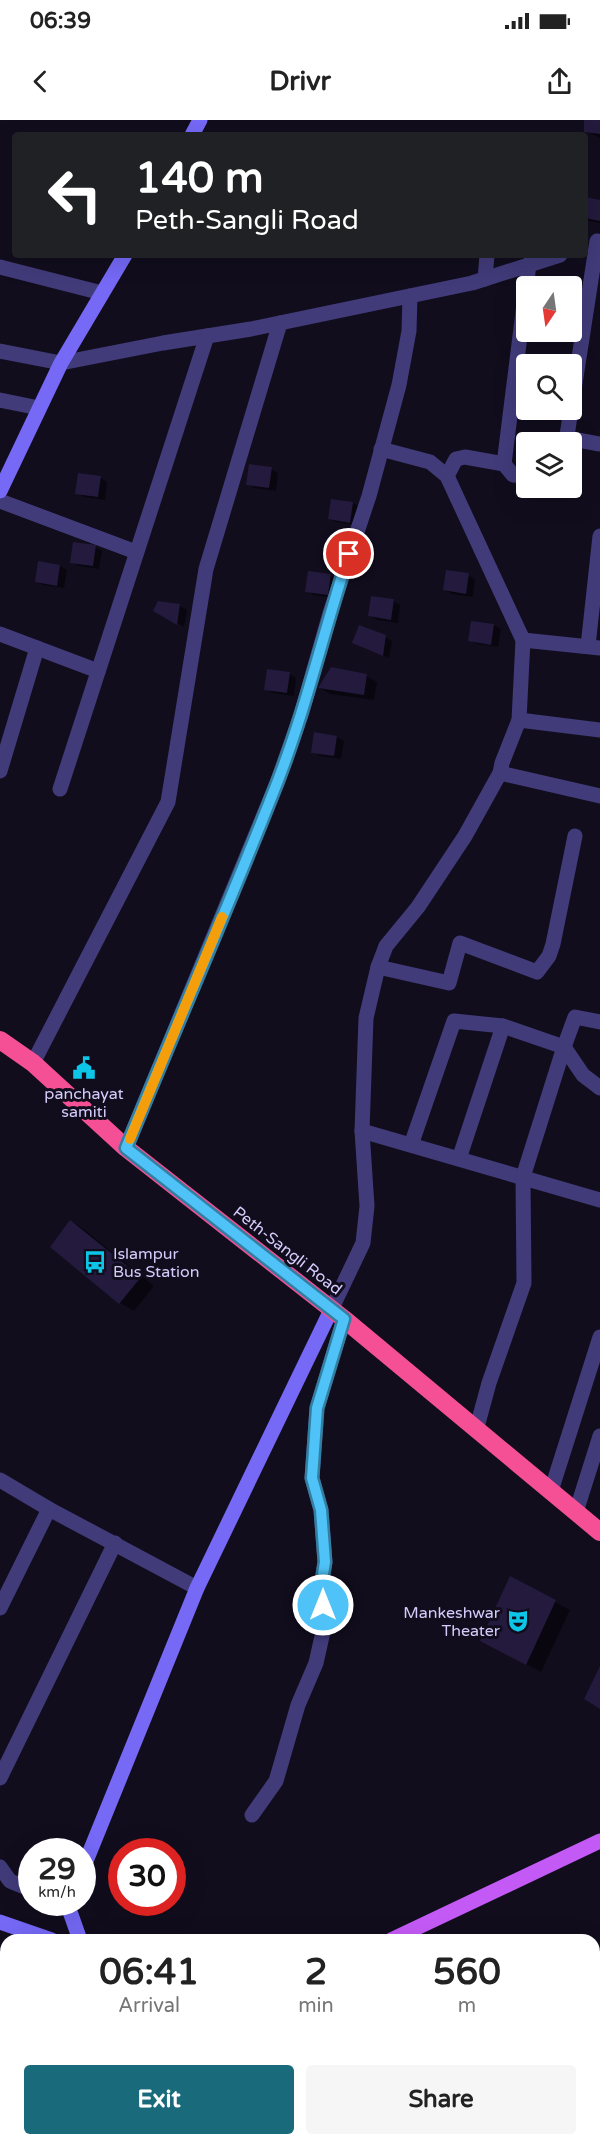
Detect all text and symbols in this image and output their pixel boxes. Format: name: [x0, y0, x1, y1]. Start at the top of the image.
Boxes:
text: 06:39: [30, 8, 91, 34]
icon: back: [24, 65, 57, 98]
text: Drivr: [269, 65, 331, 98]
icon: share: [543, 65, 576, 98]
text: 140 m: [135, 153, 264, 204]
icon: left: [36, 156, 114, 234]
text: Peth-Sangli Road: [135, 204, 359, 237]
north arrow: [516, 276, 582, 342]
map controls: [516, 276, 582, 498]
button: search: [516, 354, 582, 420]
button: layers: [516, 432, 582, 498]
pin: [323, 528, 374, 579]
icon: arrive: [332, 537, 365, 570]
public building icon: panchayat samiti: [71, 1055, 97, 1081]
place label: panchayat samiti: [44, 1084, 124, 1122]
street label: Peth-Sangli Road: [229, 1202, 346, 1300]
place label: Islampur Bus Station: [113, 1244, 200, 1282]
bus stop icon: Islampur Bus Station: [82, 1249, 108, 1275]
position arrow: [291, 1573, 355, 1637]
place label: Mankeshwar Theater: [403, 1603, 501, 1641]
theatre icon: Mankeshwar Theater: [505, 1608, 531, 1634]
speed limit sign: 30: [108, 1838, 186, 1916]
text: 29: [38, 1851, 76, 1888]
text: km/h: [38, 1883, 76, 1901]
text: 06:41: [99, 1951, 199, 1994]
text: 2: [305, 1951, 327, 1994]
text: 560: [433, 1951, 501, 1994]
text: Arrival: [118, 1994, 180, 2018]
text: min: [298, 1994, 334, 2018]
text: m: [458, 1994, 476, 2018]
button: Exit: [24, 2065, 294, 2134]
button: Share: [306, 2065, 576, 2134]

